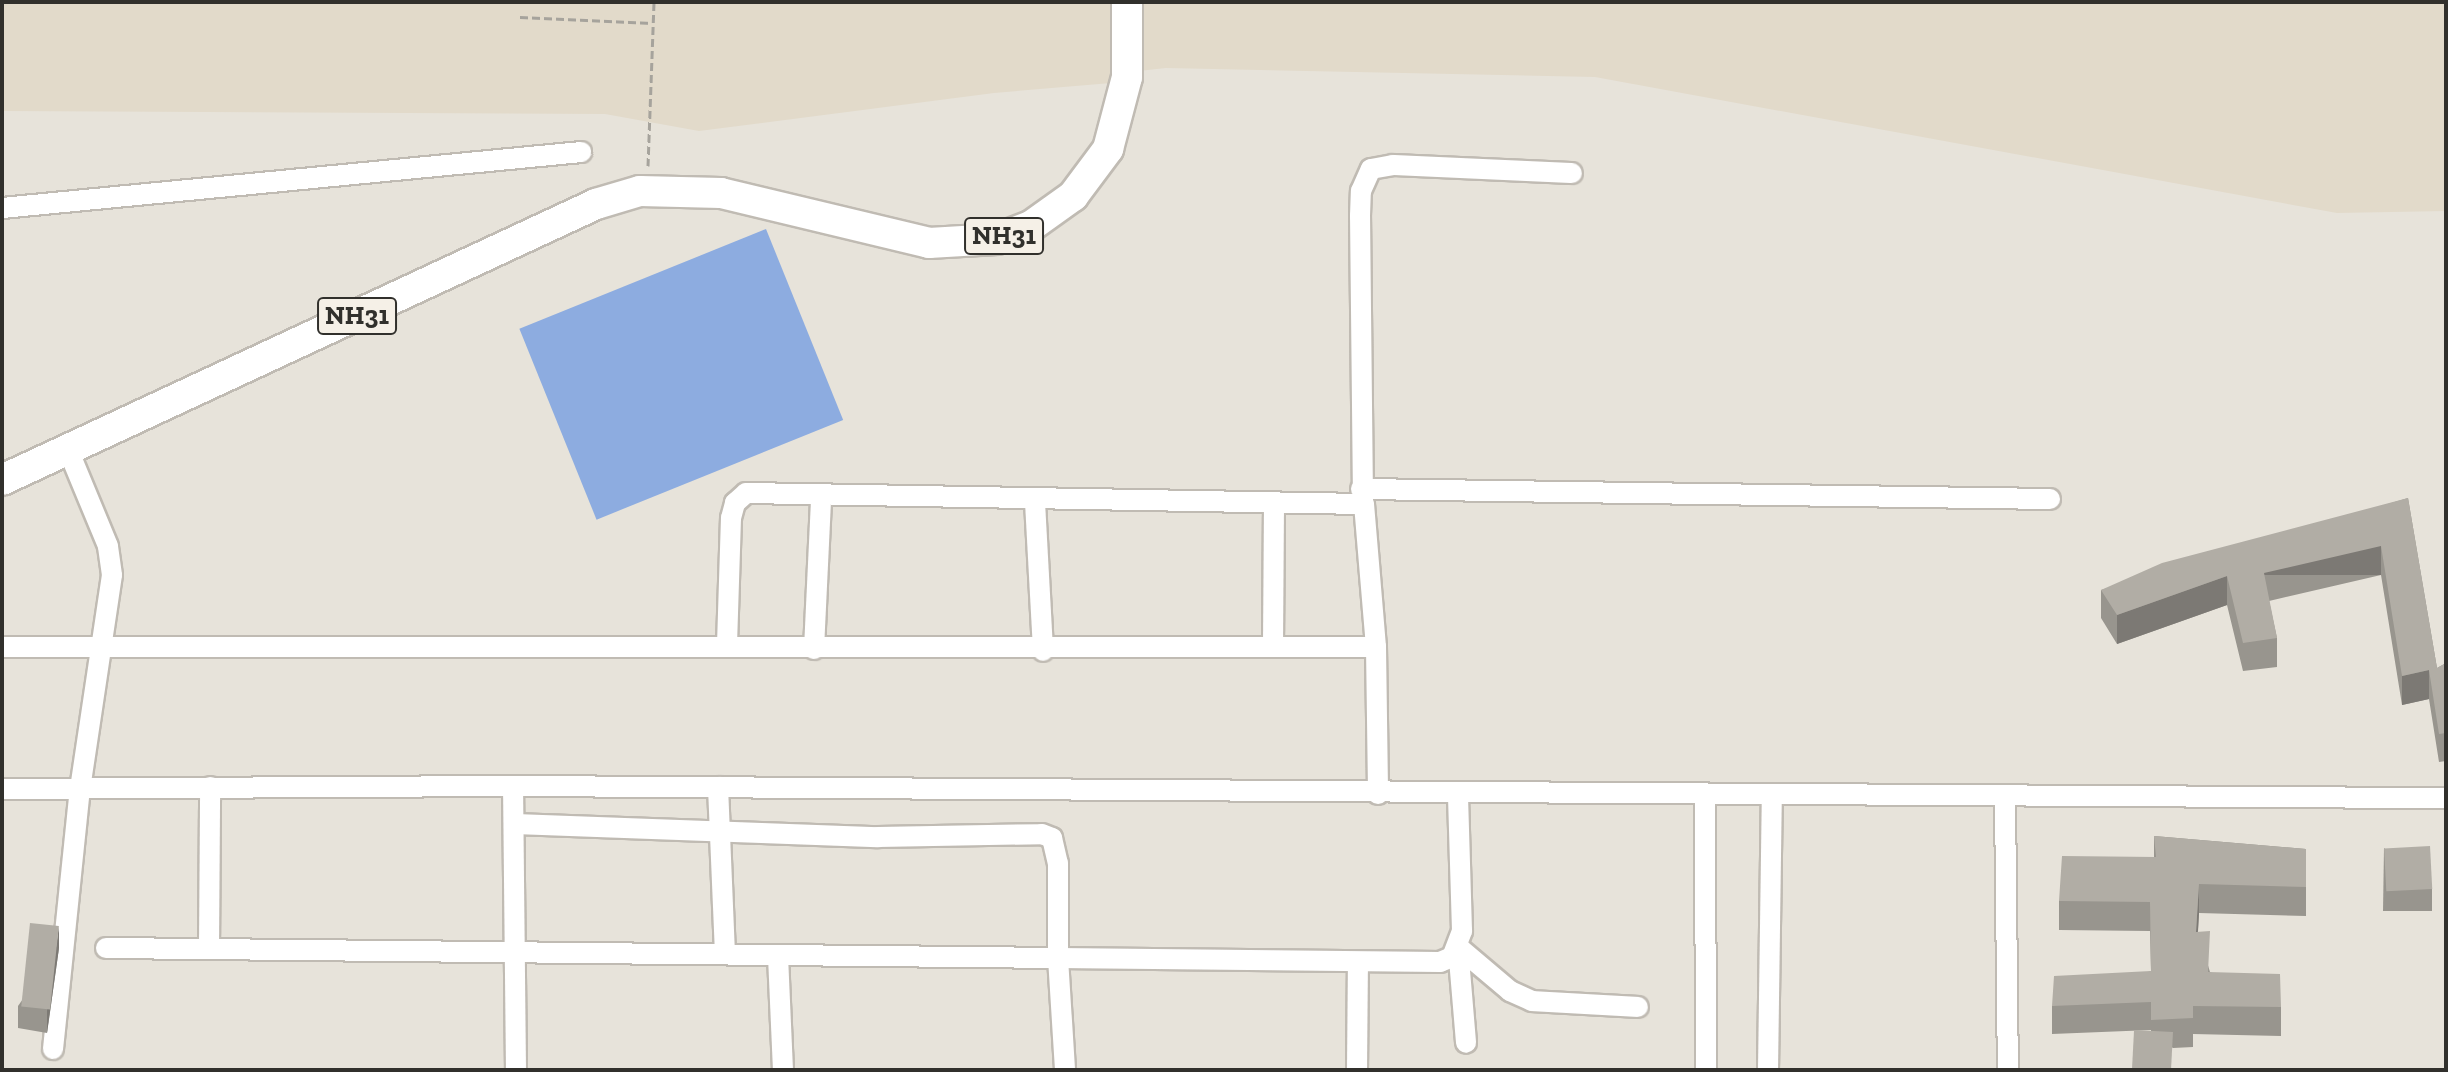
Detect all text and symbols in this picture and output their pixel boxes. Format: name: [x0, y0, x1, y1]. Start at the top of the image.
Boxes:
road number: NH31: [964, 214, 1044, 258]
road number: NH31: [317, 294, 397, 338]

